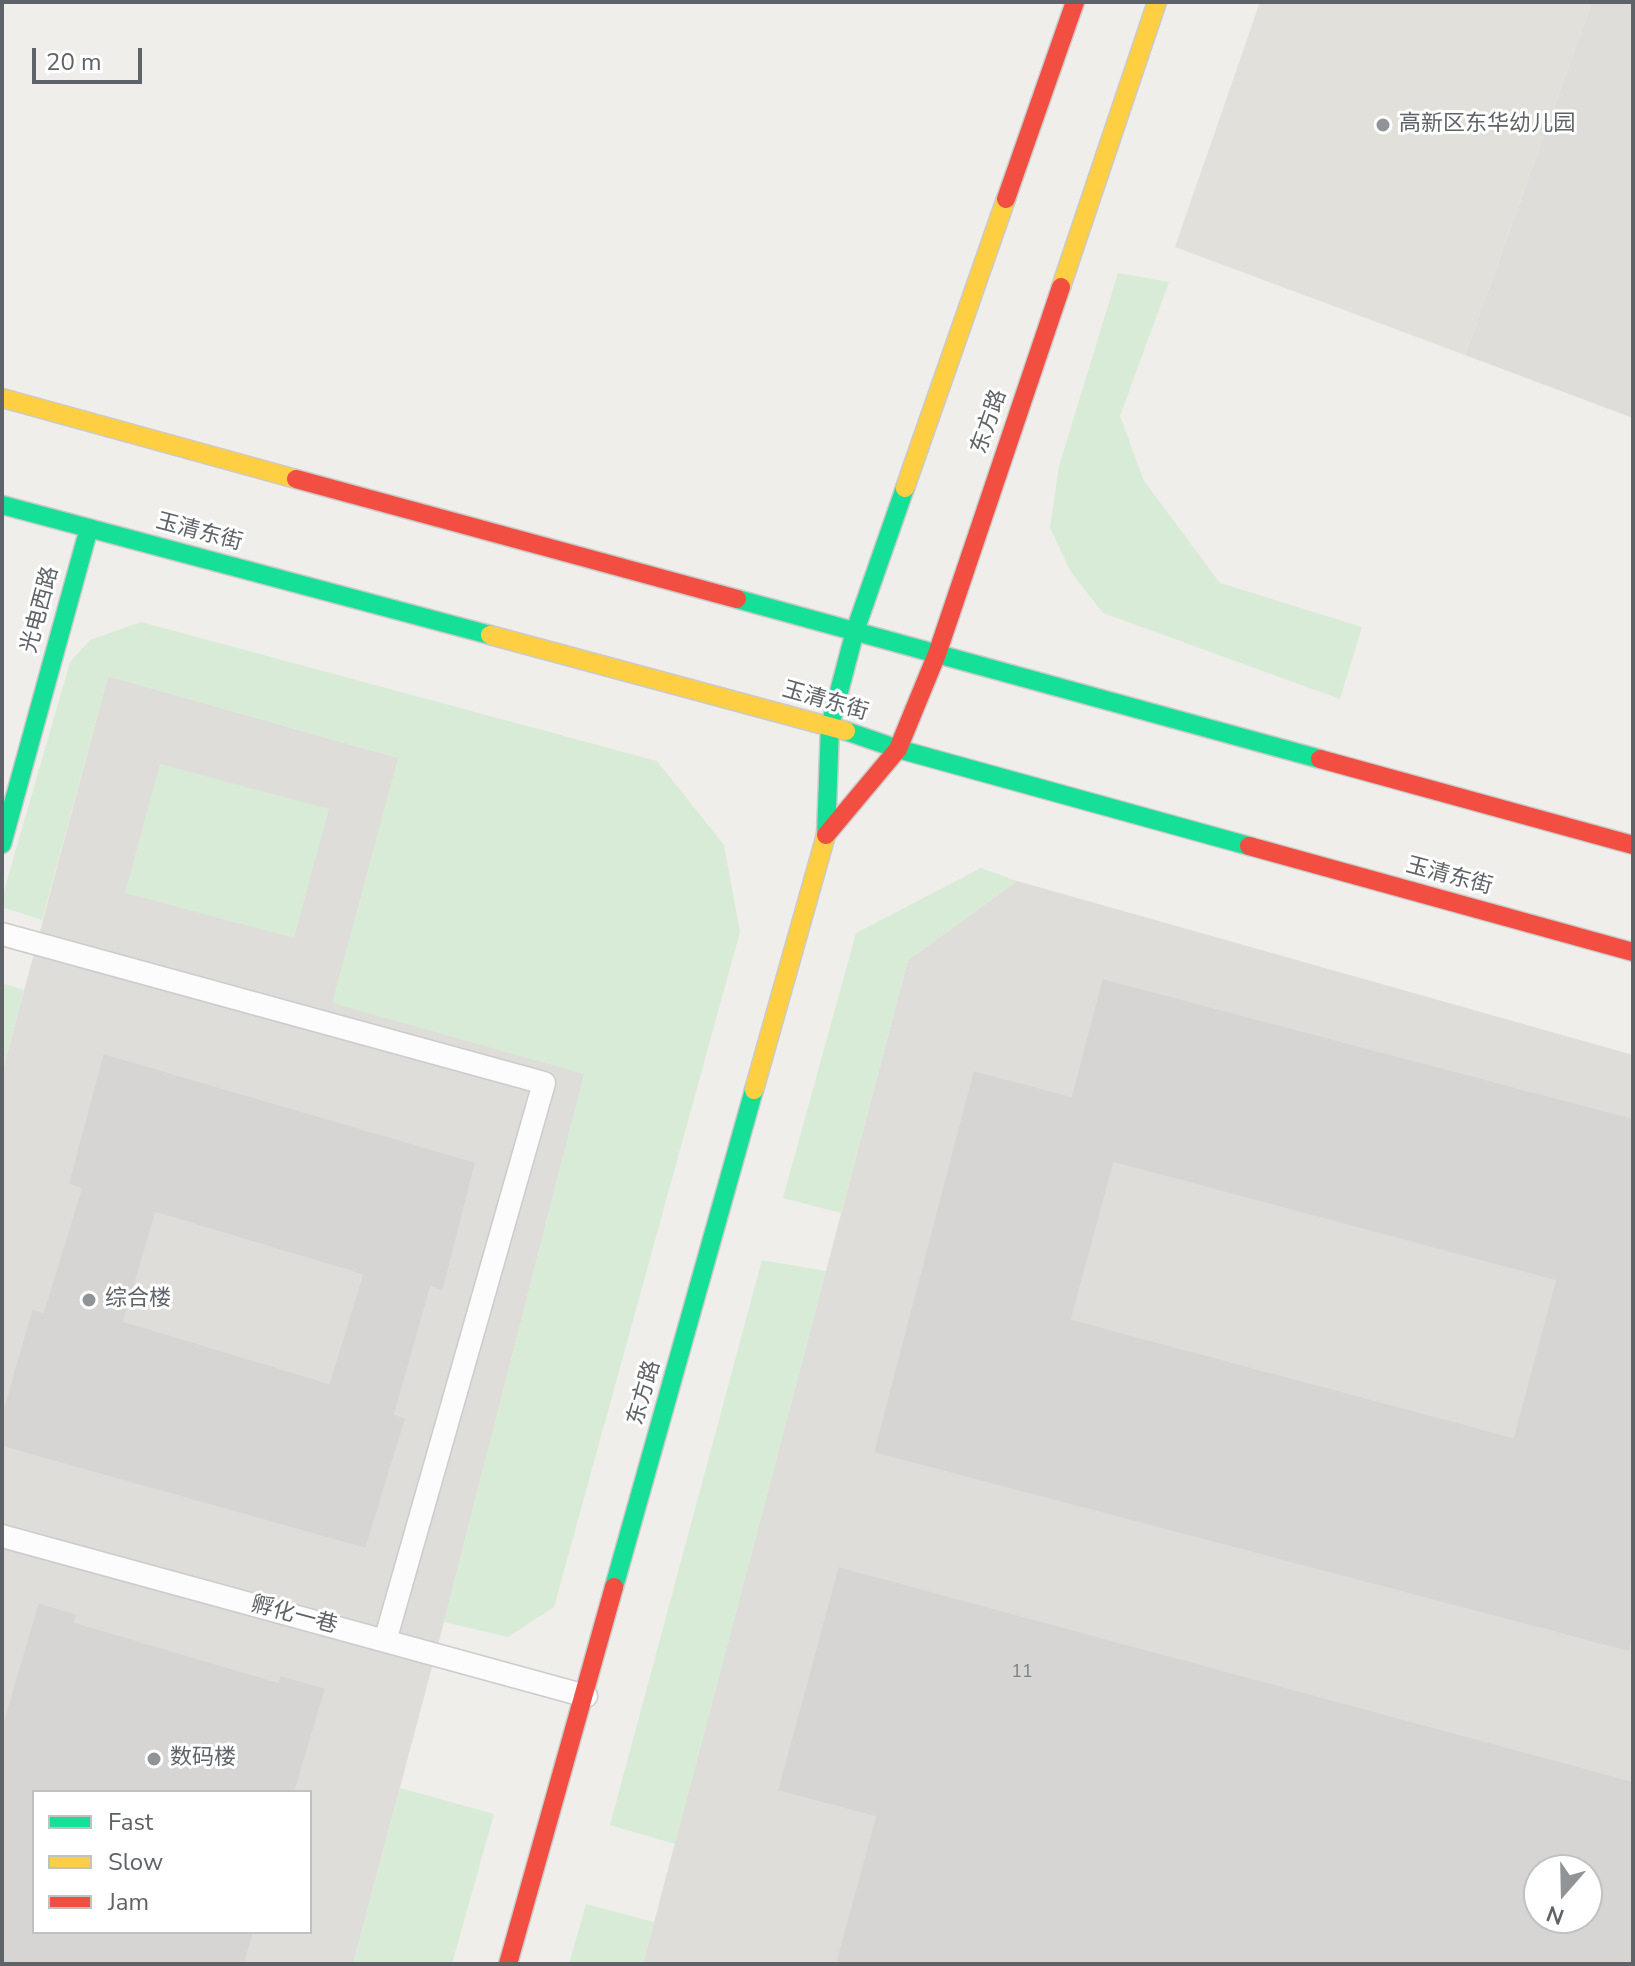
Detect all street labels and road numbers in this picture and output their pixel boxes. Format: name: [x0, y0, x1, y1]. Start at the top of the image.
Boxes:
street label: 东方路: [967, 387, 1013, 457]
street label: 玉清东街: [153, 509, 245, 557]
street label: 光电西路: [17, 564, 65, 656]
street label: 玉清东街: [779, 677, 871, 727]
street label: 玉清东街: [1403, 853, 1495, 901]
street label: 东方路: [623, 1358, 667, 1428]
street label: 孵化一巷: [248, 1592, 340, 1640]

